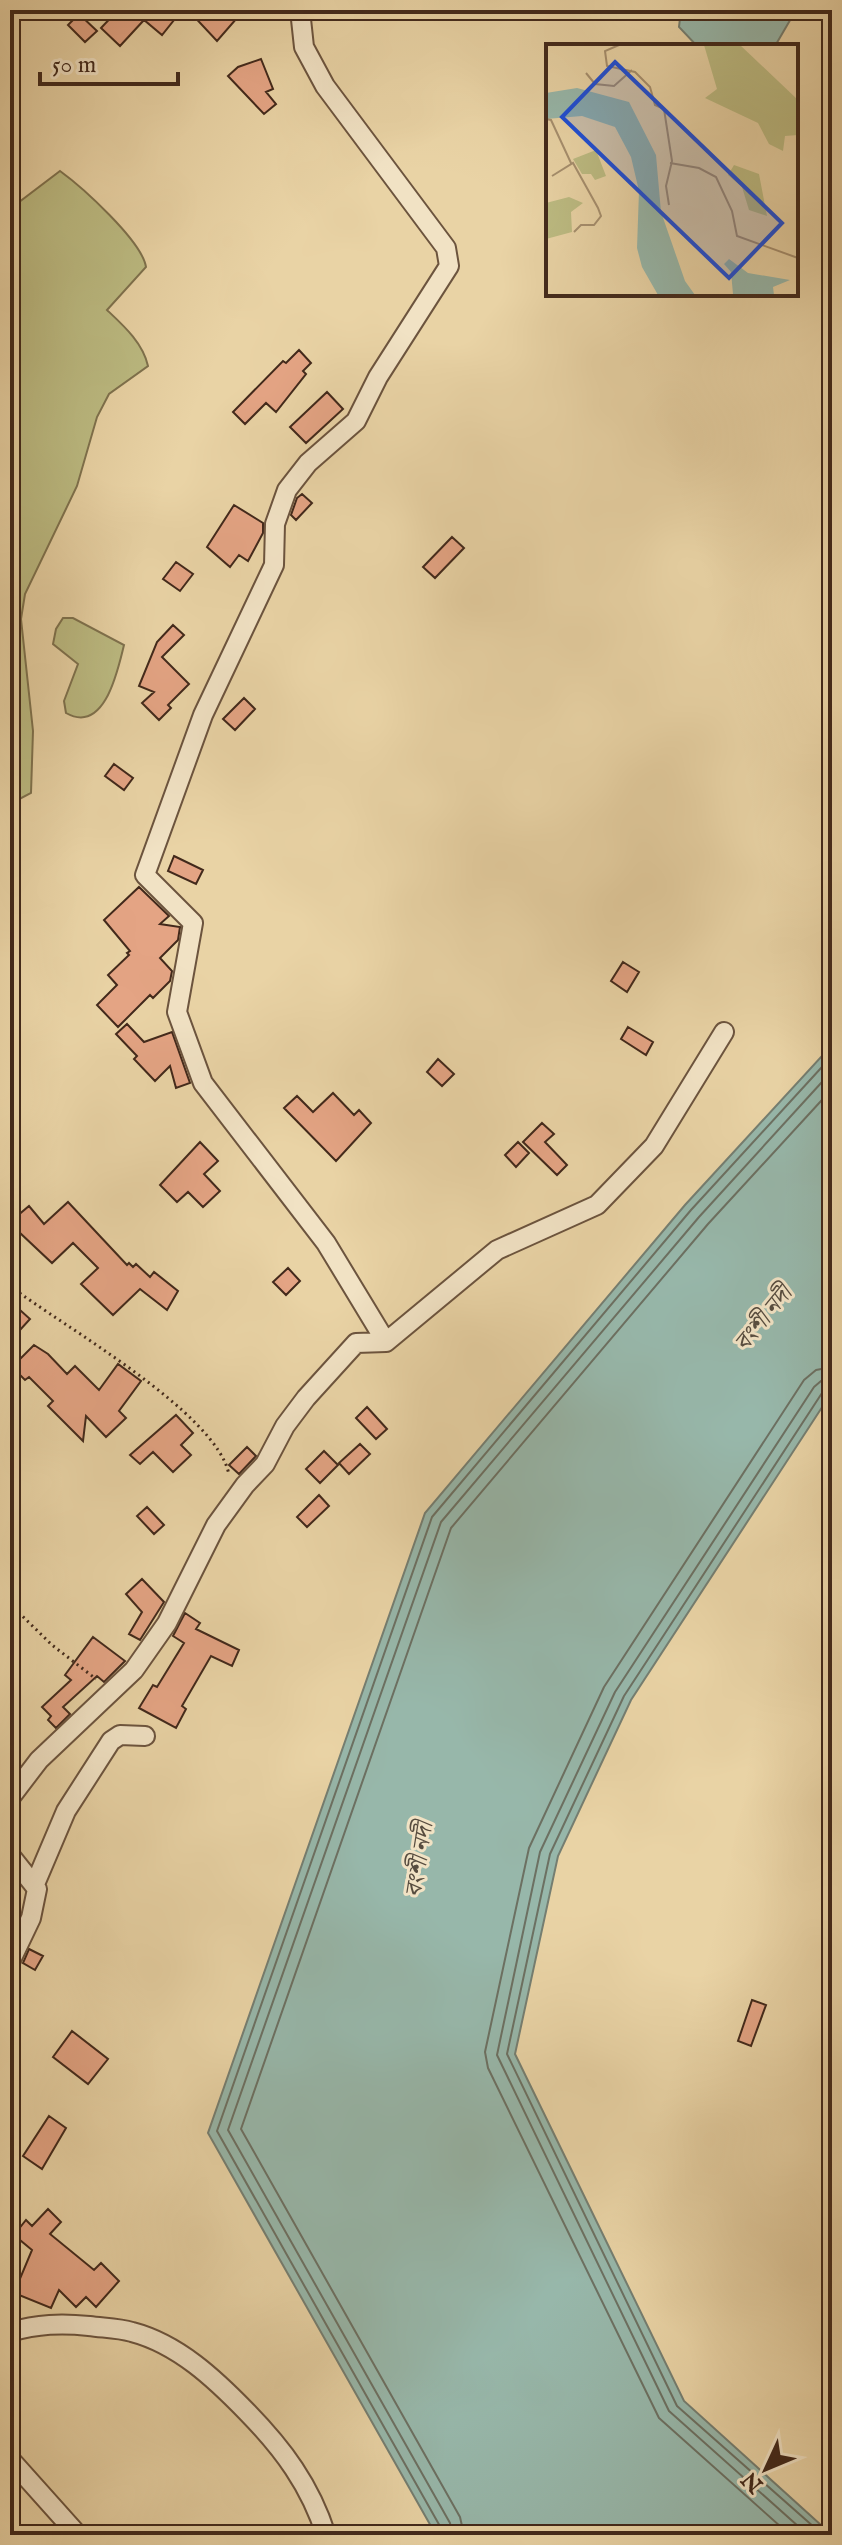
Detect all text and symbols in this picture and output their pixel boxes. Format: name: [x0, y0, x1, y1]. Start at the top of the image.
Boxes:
scale bar: [40, 36, 178, 86]
inset map: [546, 44, 798, 296]
text: 50 m: [52, 50, 96, 81]
water label: বংশী নদী: [727, 1277, 802, 1358]
water label: বংশী নদী: [398, 1817, 442, 1900]
north arrow: [726, 2429, 806, 2509]
text: N: [736, 2465, 770, 2499]

